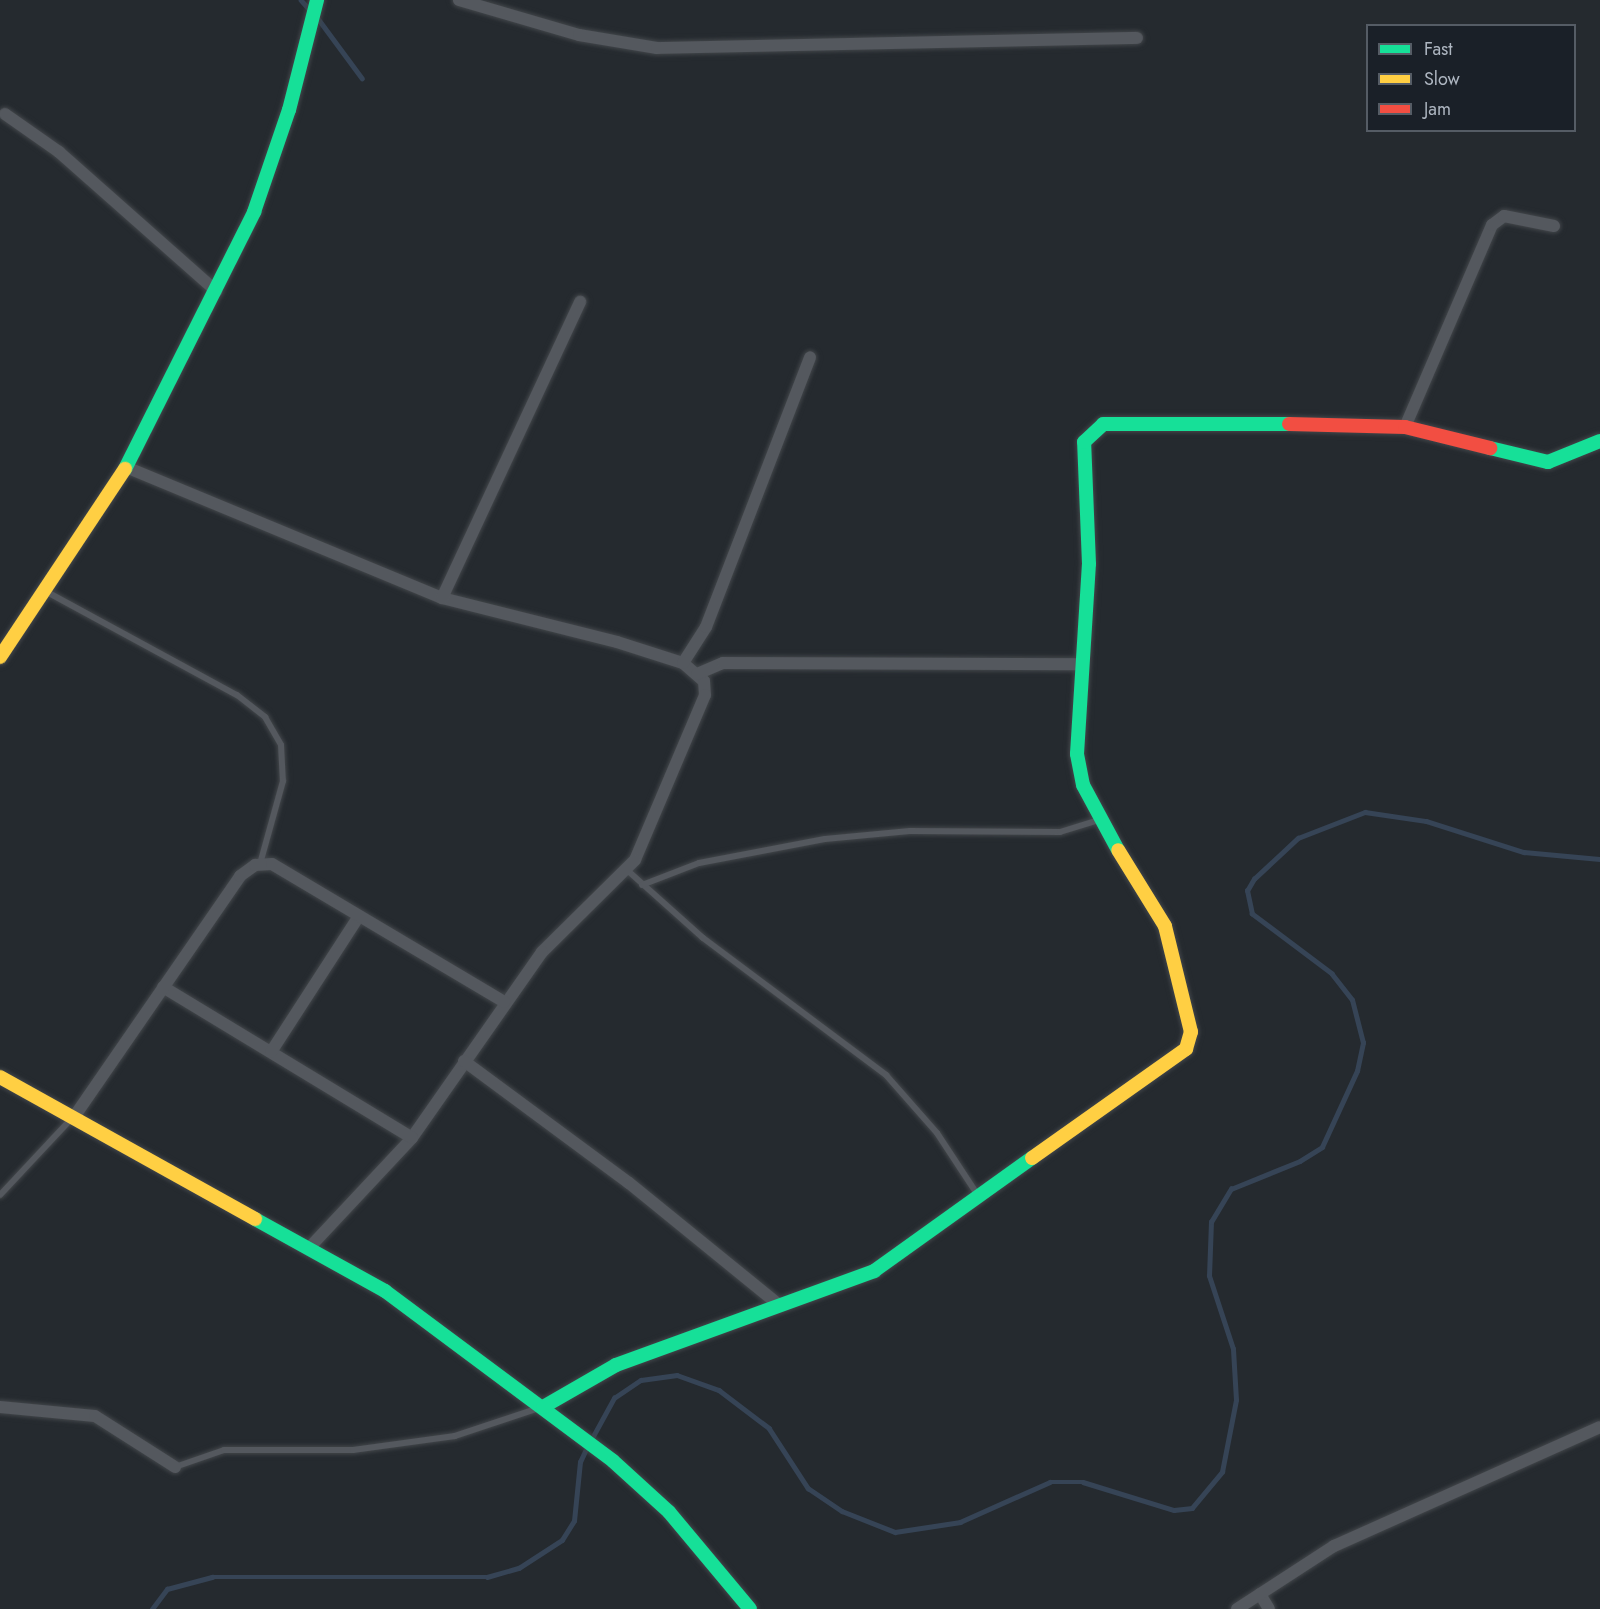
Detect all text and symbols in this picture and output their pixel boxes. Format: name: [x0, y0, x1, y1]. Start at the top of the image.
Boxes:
legend: [1366, 24, 1576, 132]
text: Fast: [1424, 36, 1453, 62]
text: Slow: [1424, 66, 1460, 92]
text: Jam: [1424, 96, 1451, 122]

